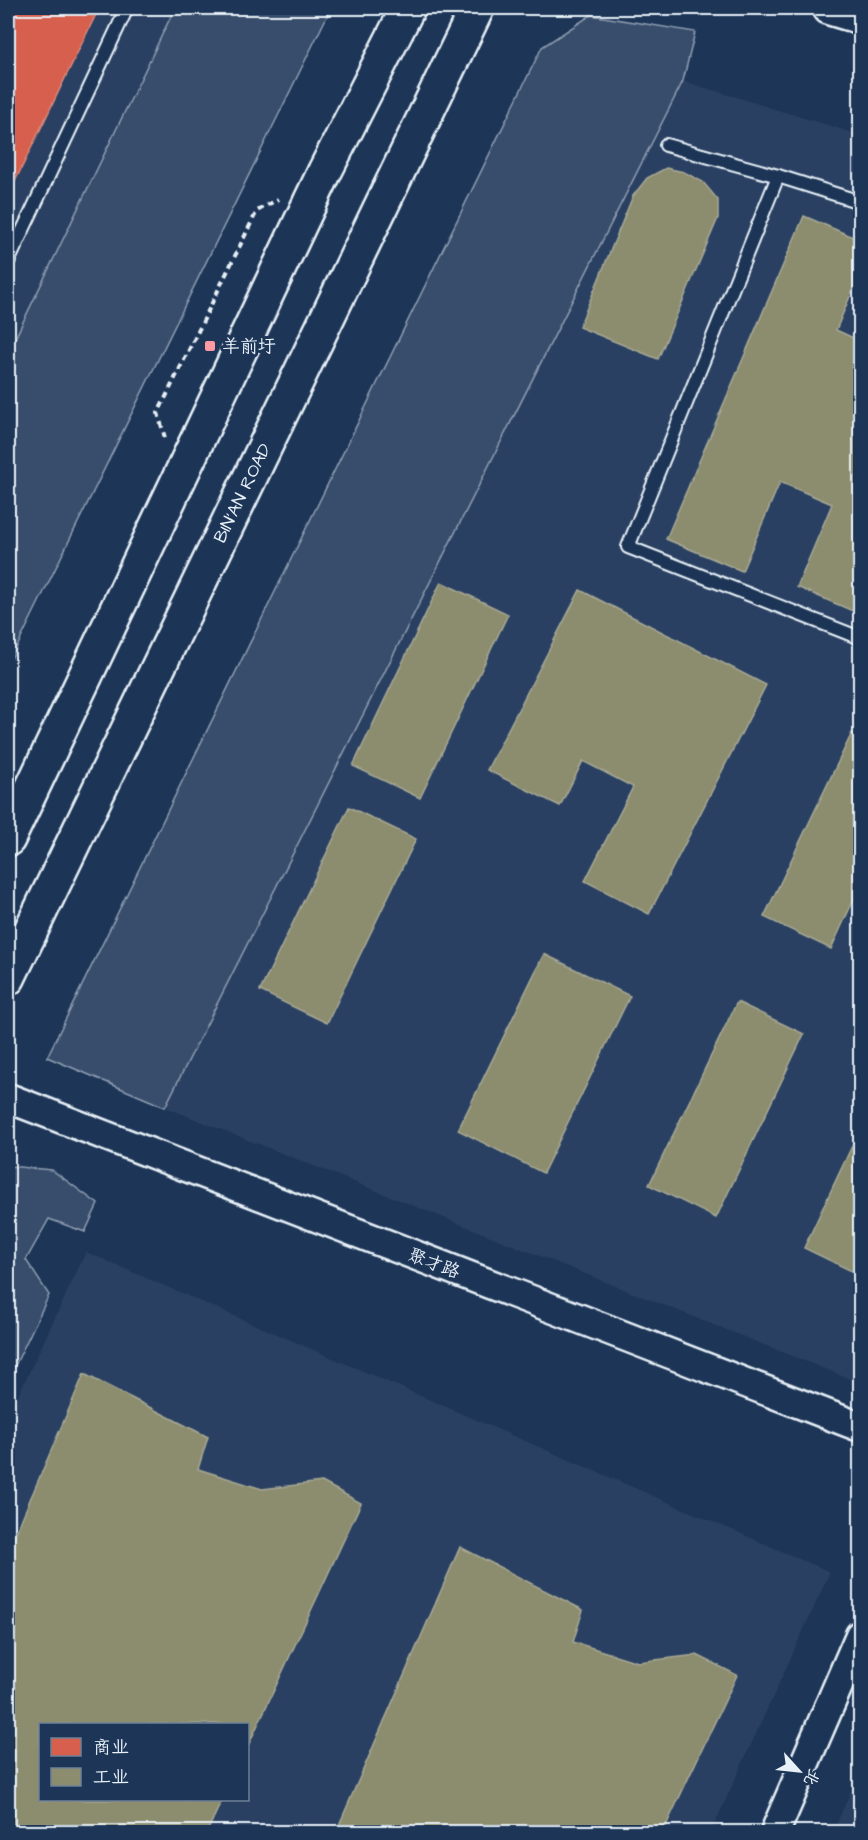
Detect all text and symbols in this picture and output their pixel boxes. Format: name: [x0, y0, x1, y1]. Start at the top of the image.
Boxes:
place label: 羊前圩: [222, 334, 276, 359]
marker: 羊前圩: [203, 339, 217, 353]
street label: BIN'AN ROAD: [208, 439, 277, 547]
street label: 聚才路: [404, 1242, 464, 1285]
legend: [39, 1723, 249, 1801]
text: 商业: [93, 1735, 129, 1760]
north arrow: [769, 1741, 829, 1801]
text: 工业: [93, 1765, 129, 1790]
text: 北: [798, 1765, 825, 1789]

